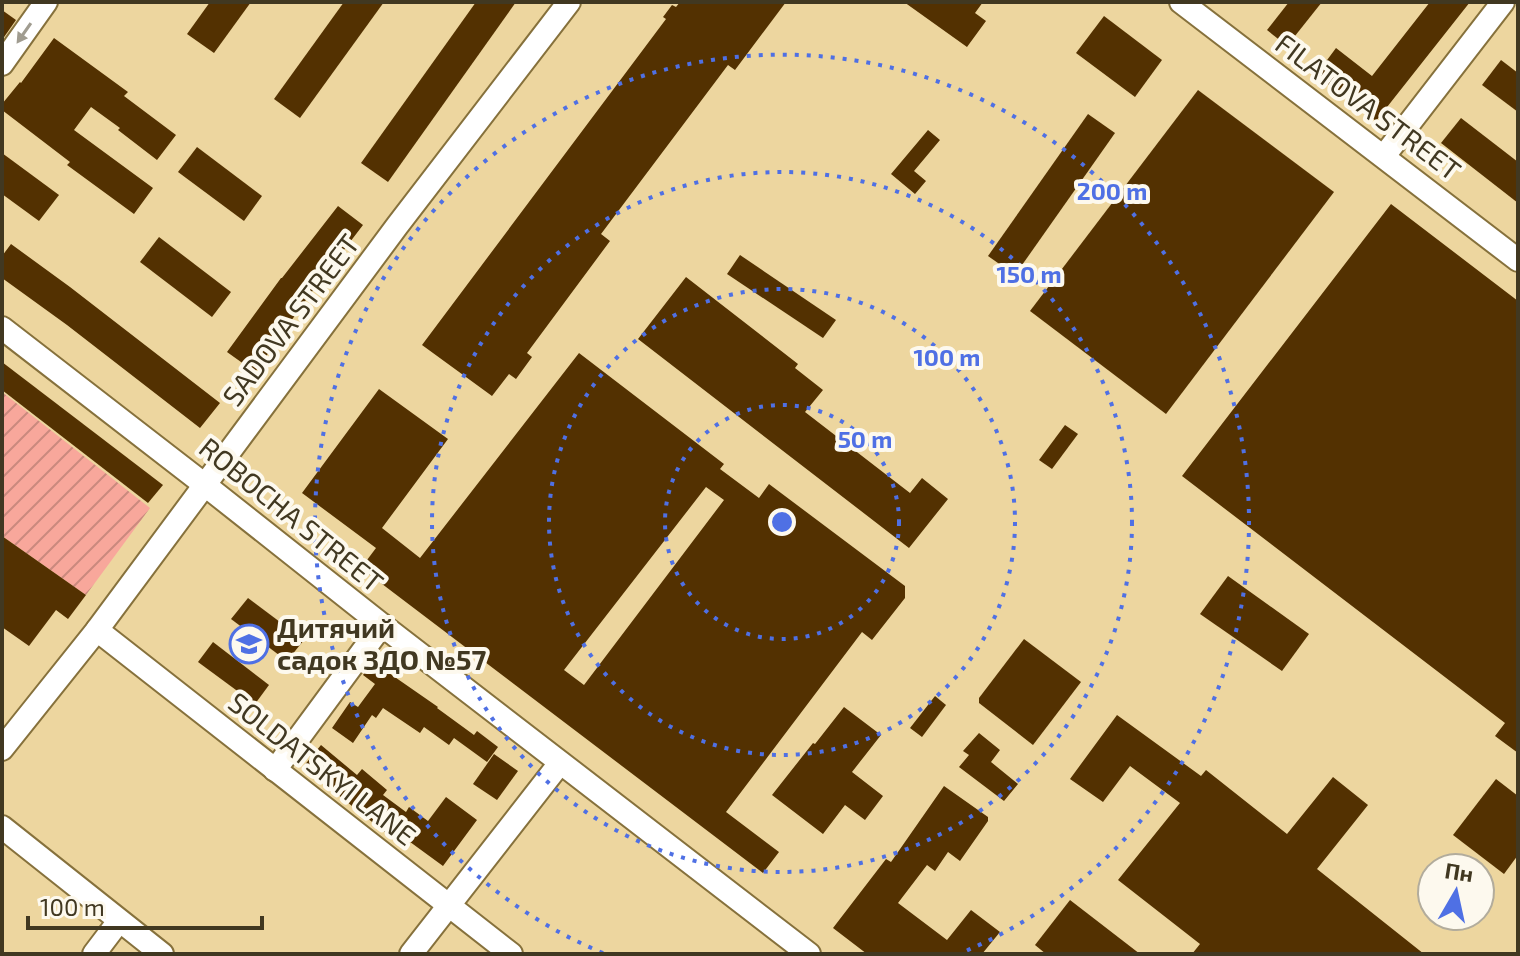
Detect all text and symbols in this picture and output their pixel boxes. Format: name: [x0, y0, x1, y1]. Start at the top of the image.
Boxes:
one-way arrow: [17, 23, 32, 44]
street label: FILATOVA STREET: [1269, 26, 1468, 187]
text: 200 m: [1077, 176, 1147, 205]
street label: SADOVA STREET: [215, 227, 366, 412]
text: 150 m: [996, 259, 1062, 288]
text: 100 m: [914, 342, 980, 371]
text: 50 m: [838, 424, 892, 453]
street label: ROBOCHA STREET: [193, 430, 390, 599]
centre of rings: [768, 508, 796, 536]
place label: Дитячий садок ЗДО №57: [277, 610, 487, 676]
school or university icon: Дитячий садок ЗДО №57: [228, 623, 270, 665]
street label: SOLDATSKYI LANE: [222, 685, 423, 852]
north arrow: [1416, 852, 1496, 932]
text: Пн: [1443, 856, 1475, 886]
scale bar: [28, 880, 262, 930]
text: 100 m: [40, 892, 105, 921]

